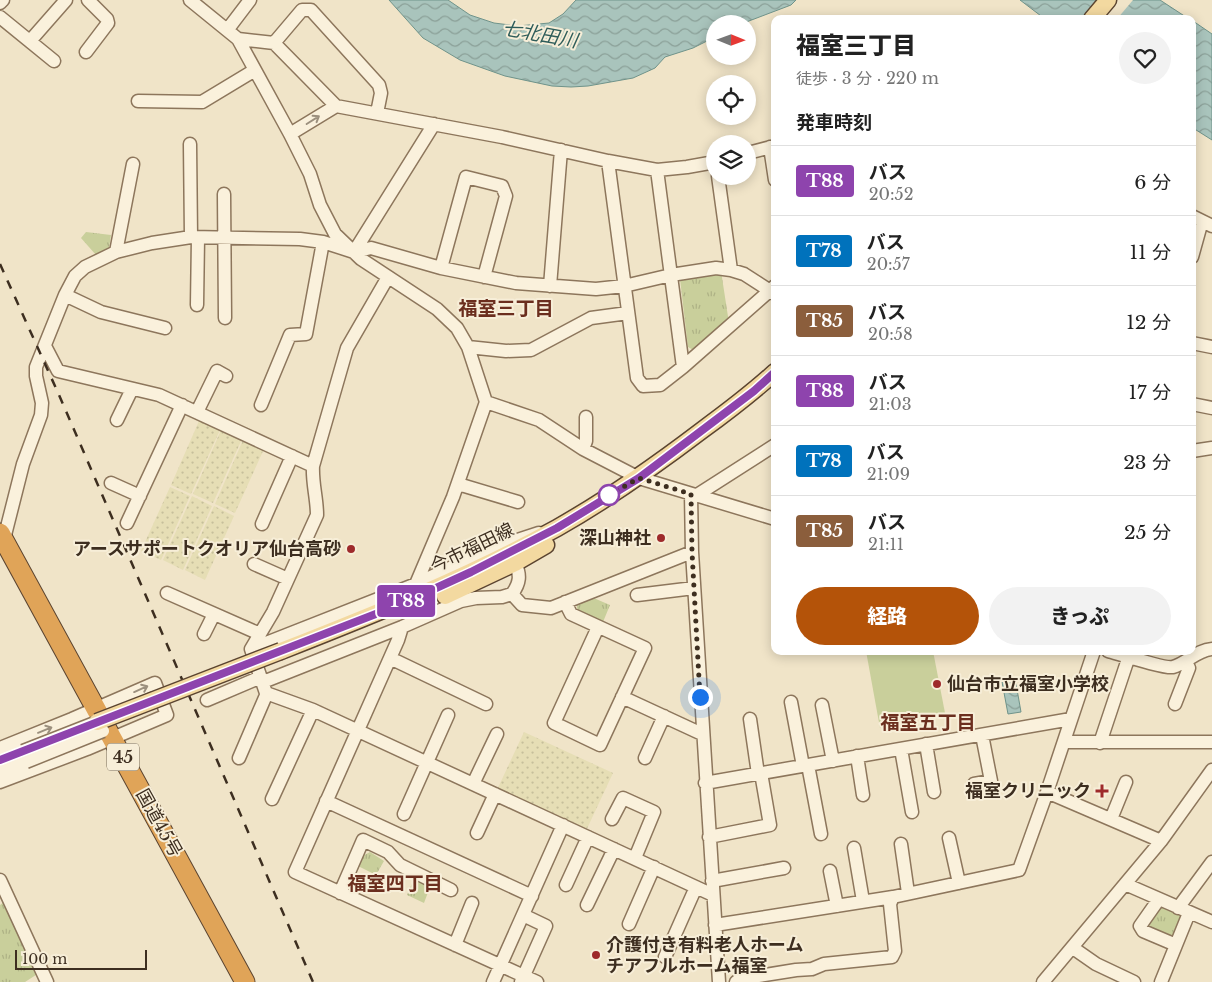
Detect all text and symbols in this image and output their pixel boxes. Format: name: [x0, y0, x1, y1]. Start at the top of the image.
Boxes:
north arrow: [706, 15, 756, 65]
map controls: [706, 15, 756, 185]
water label: 七北田川: [500, 17, 581, 53]
text: 福室三丁目: [796, 31, 916, 60]
button: heart: [1119, 32, 1171, 84]
text: 徒歩 · 3 分 · 220 m: [796, 68, 939, 88]
button: locate: [706, 75, 756, 125]
text: 発車時刻: [796, 111, 872, 134]
one-way arrow: [306, 114, 320, 124]
button: layers: [706, 135, 756, 185]
text: バス: [869, 161, 907, 184]
text: T88: [806, 170, 844, 192]
text: 6 分: [1134, 171, 1171, 194]
text: 20:52: [869, 184, 914, 204]
text: バス: [867, 231, 905, 254]
text: T78: [806, 240, 842, 262]
text: 11 分: [1130, 241, 1171, 264]
text: 20:57: [867, 254, 910, 274]
district label: 福室三丁目: [458, 297, 554, 320]
text: バス: [868, 301, 906, 324]
text: T85: [806, 310, 843, 332]
text: 12 分: [1126, 311, 1171, 334]
text: 20:58: [868, 324, 913, 344]
text: バス: [869, 371, 907, 394]
text: T88: [806, 380, 844, 402]
text: 17 分: [1129, 381, 1171, 404]
text: 21:03: [869, 394, 912, 414]
text: バス: [867, 441, 905, 464]
text: T78: [806, 450, 842, 472]
text: 23 分: [1123, 451, 1171, 474]
text: 21:09: [867, 464, 910, 484]
unlabelled marker: [598, 484, 620, 506]
text: バス: [868, 511, 906, 534]
street label: 今市福田線: [427, 518, 517, 578]
text: T85: [806, 520, 843, 542]
text: 25 分: [1124, 521, 1171, 544]
place label: 深山神社: [579, 527, 651, 549]
marker: 深山神社: [655, 532, 667, 544]
text: 21:11: [868, 534, 904, 554]
place label: アースサポートクオリア仙台高砂: [73, 538, 341, 560]
marker: アースサポートクオリア仙台高砂: [345, 543, 357, 555]
line badge: T88: [377, 585, 435, 617]
button: 経路: [796, 587, 979, 645]
button: きっぷ: [989, 587, 1171, 645]
text: T88: [387, 590, 425, 612]
place label: 仙台市立福室小学校: [947, 673, 1109, 695]
marker: 仙台市立福室小学校: [931, 678, 943, 690]
one-way arrow: [133, 683, 148, 693]
your location: [688, 685, 713, 710]
district label: 福室五丁目: [880, 711, 976, 734]
one-way arrow: [37, 725, 52, 734]
road number: 45: [107, 744, 139, 770]
place label: 福室クリニック: [965, 780, 1091, 802]
marker: 福室クリニック: [1095, 784, 1109, 798]
street label: 国道45号: [131, 785, 187, 861]
district label: 福室四丁目: [347, 872, 443, 895]
place label: 介護付き有料老人ホーム チアフルホーム福室: [606, 934, 803, 977]
scale bar: [15, 947, 148, 970]
marker: 介護付き有料老人ホーム チアフルホーム福室: [590, 949, 602, 961]
text: 100 m: [22, 950, 67, 968]

